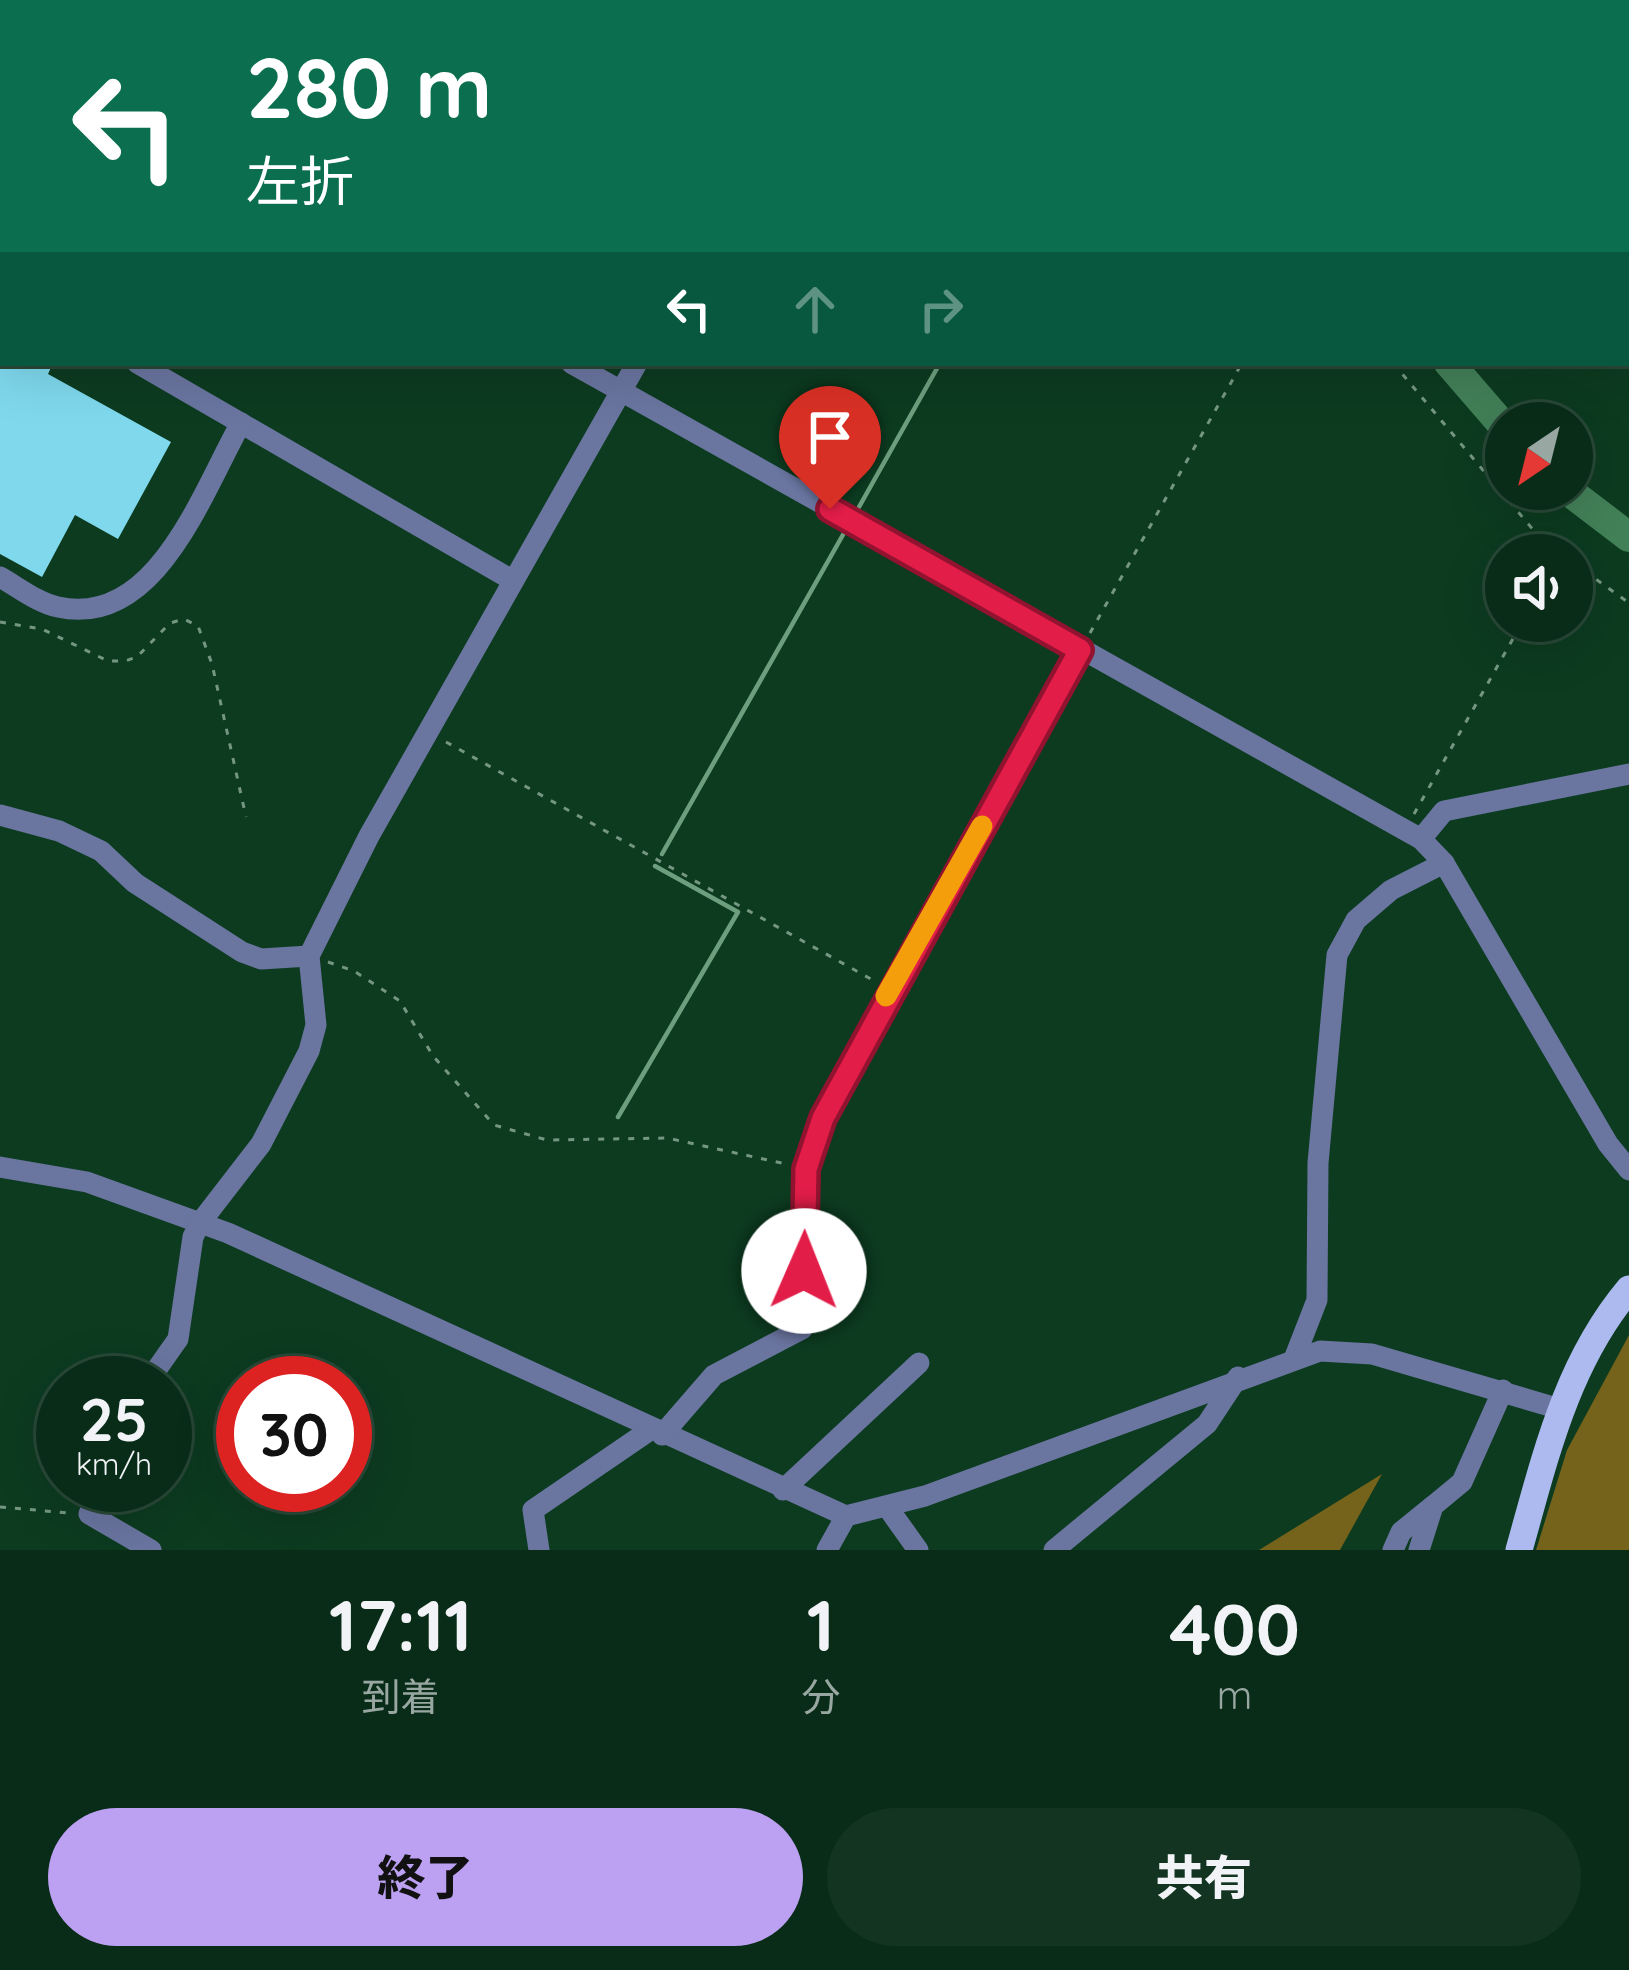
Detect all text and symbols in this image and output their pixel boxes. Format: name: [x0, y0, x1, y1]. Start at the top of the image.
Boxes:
text: 280 m: [246, 34, 492, 139]
icon: left: [48, 48, 204, 204]
text: 左折: [246, 147, 354, 215]
icon: left: [656, 276, 722, 342]
icon: ahead: [782, 276, 848, 342]
icon: right: [908, 276, 974, 342]
pin: [779, 386, 881, 509]
north arrow: [1485, 402, 1593, 510]
map controls: [1485, 402, 1593, 642]
icon: arrive: [797, 404, 863, 470]
button: sound: [1485, 534, 1593, 642]
position arrow: [741, 1208, 867, 1334]
speed limit sign: 30: [216, 1356, 372, 1512]
text: 25: [80, 1381, 148, 1456]
text: km/h: [76, 1445, 152, 1483]
text: 17:11: [329, 1579, 472, 1669]
text: 1: [807, 1579, 835, 1669]
text: 400: [1169, 1583, 1300, 1673]
text: m: [1217, 1670, 1252, 1719]
text: 到着: [362, 1672, 440, 1721]
text: 分: [801, 1672, 840, 1721]
button: 終了: [48, 1808, 803, 1946]
button: 共有: [827, 1808, 1581, 1946]

